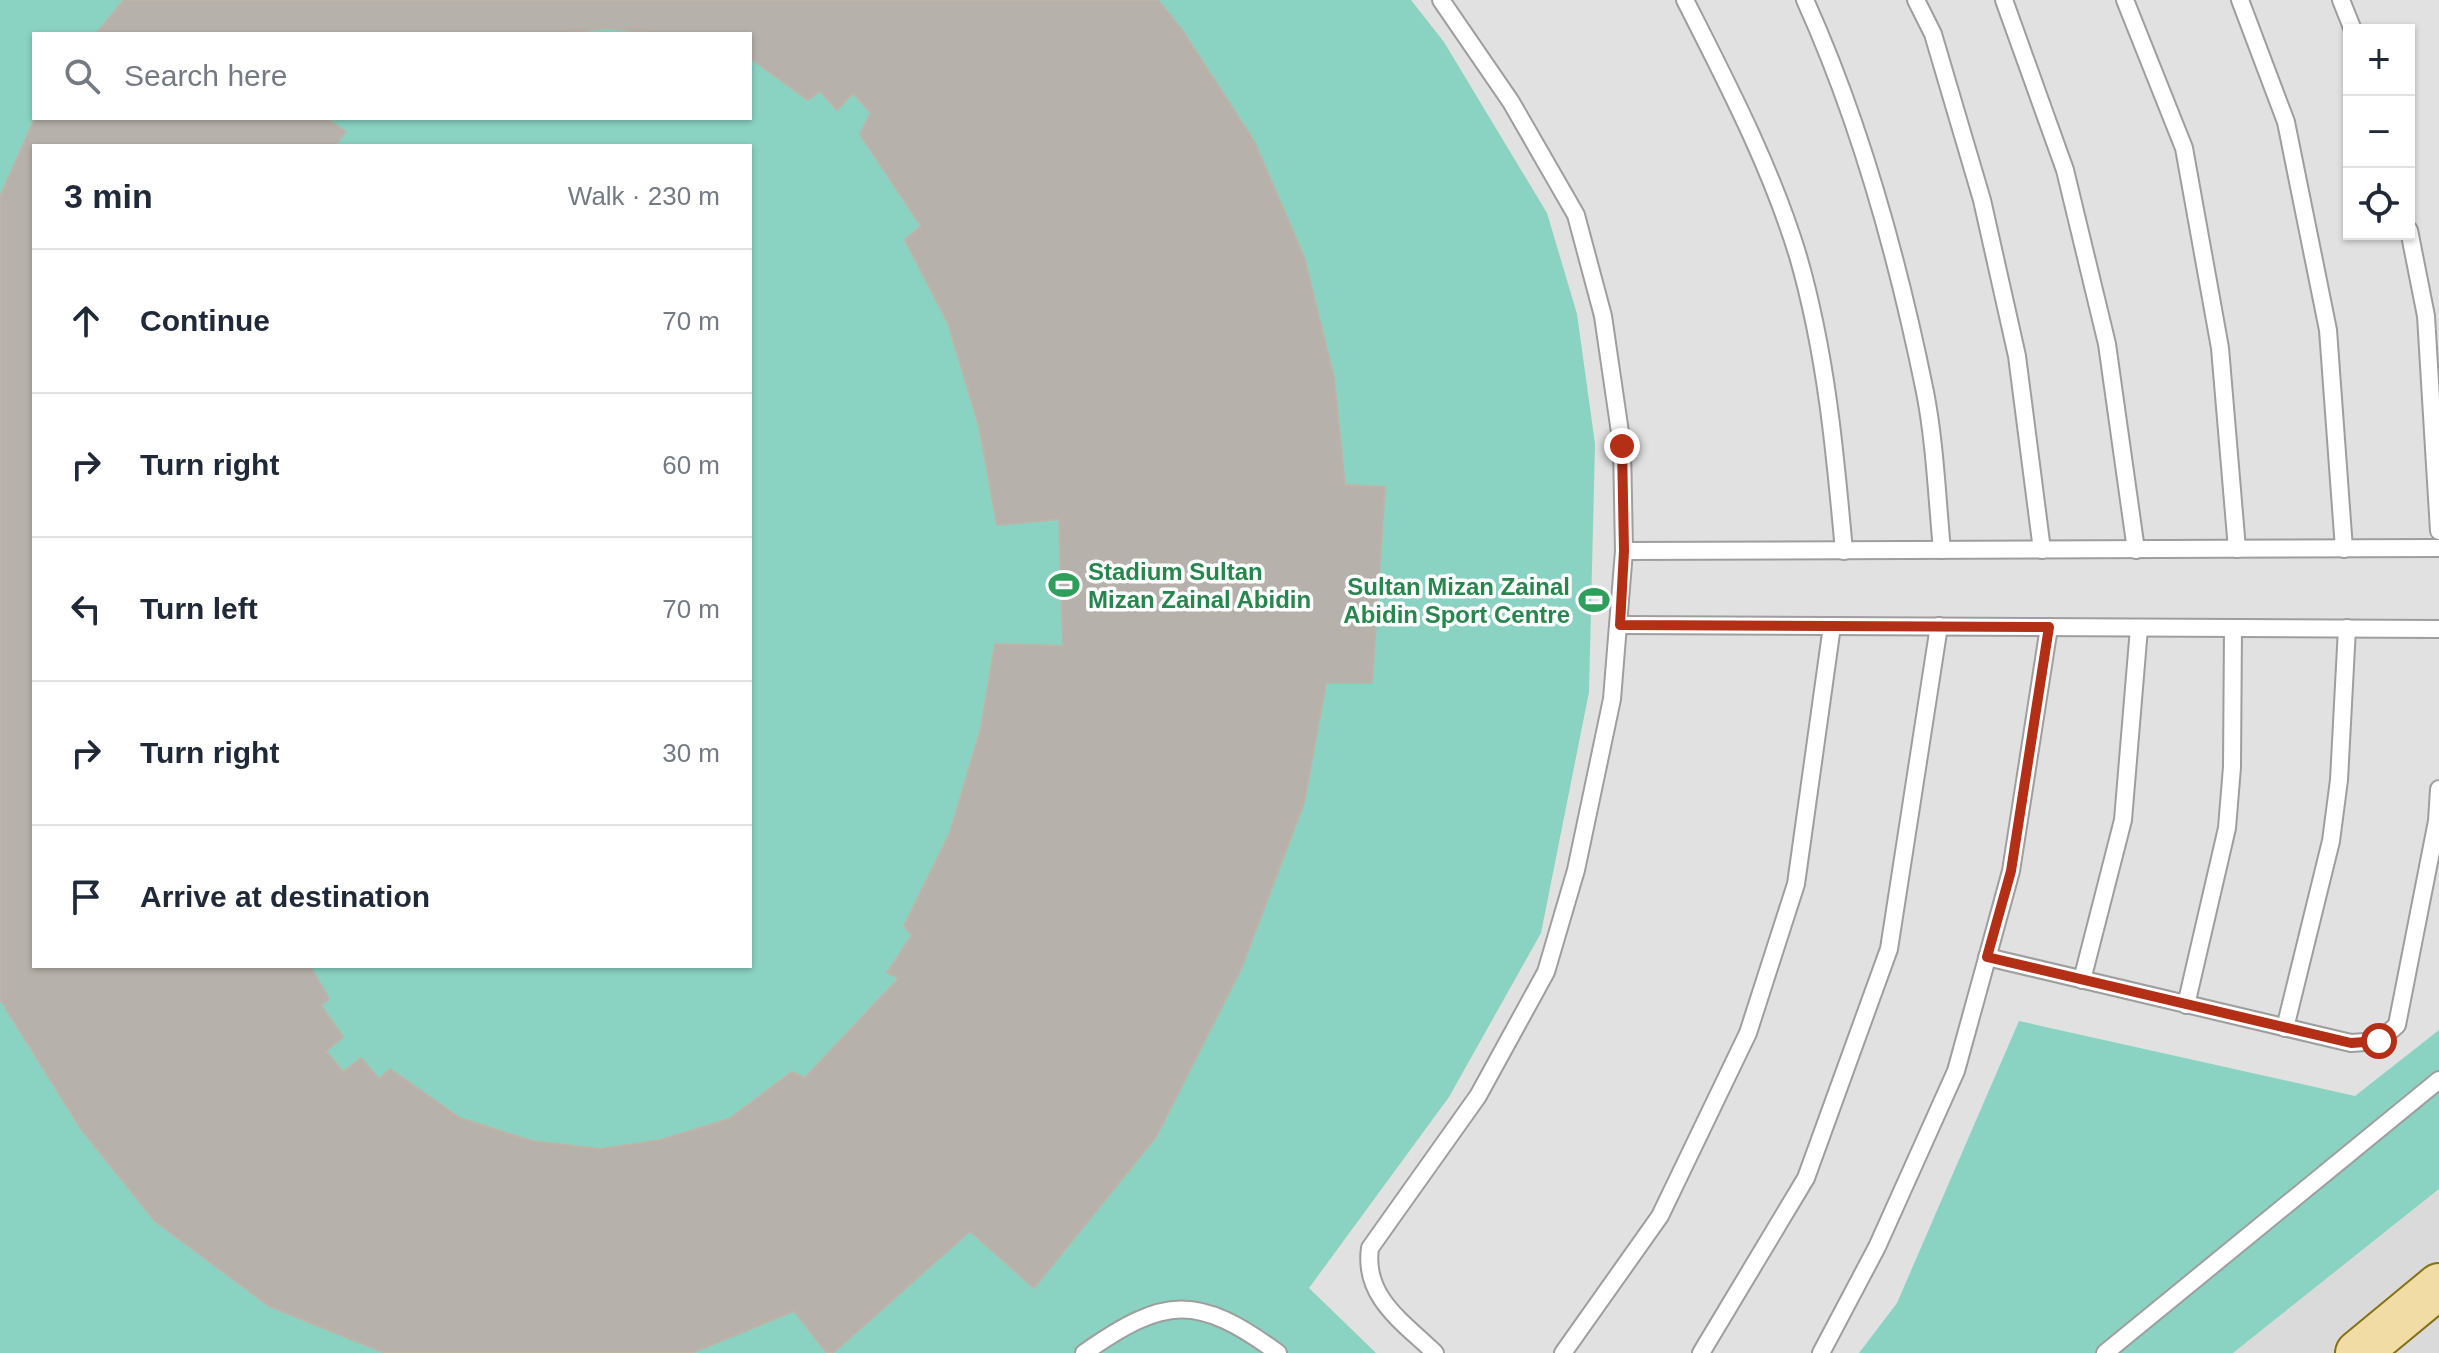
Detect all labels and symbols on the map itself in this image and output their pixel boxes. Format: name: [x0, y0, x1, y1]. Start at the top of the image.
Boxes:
route end: [1604, 428, 1640, 464]
place label: Stadium Sultan Mizan Zainal Abidin: [1088, 558, 1311, 613]
sports icon: Stadium Sultan Mizan Zainal Abidin: [1047, 568, 1081, 602]
place label: Sultan Mizan Zainal Abidin Sport Centre: [1343, 573, 1570, 628]
sports icon: Sultan Mizan Zainal Abidin Sport Centre: [1577, 583, 1611, 617]
route start: [2361, 1023, 2397, 1059]

